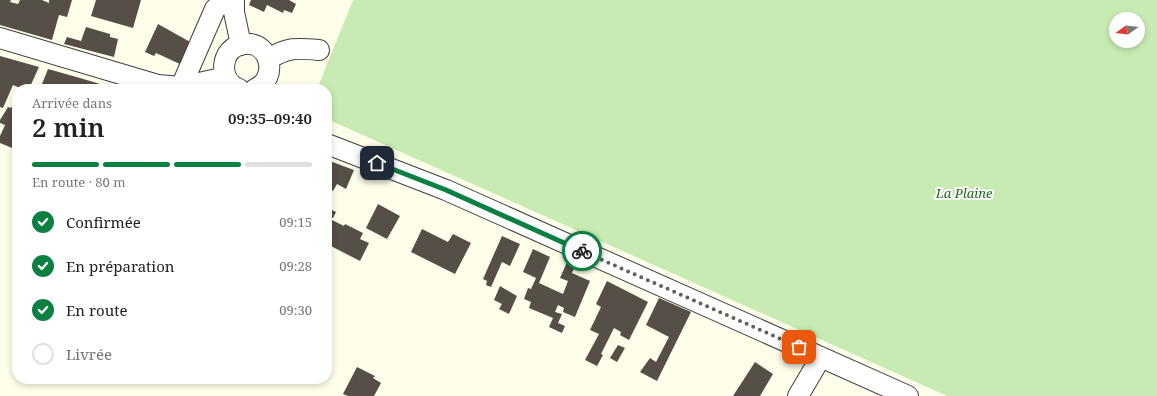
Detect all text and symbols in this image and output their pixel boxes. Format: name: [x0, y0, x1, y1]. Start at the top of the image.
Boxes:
north arrow: [1109, 12, 1145, 48]
map controls: [1109, 12, 1145, 48]
text: Arrivée dans: [32, 94, 112, 112]
text: 09:35–09:40: [228, 108, 312, 128]
text: 2 min: [32, 109, 105, 145]
pin: [360, 146, 394, 180]
icon: home: [366, 152, 388, 174]
text: En route · 80 m: [32, 173, 125, 191]
park label: La Plaine: [935, 184, 993, 202]
icon: check: [32, 211, 54, 233]
text: Confirmée: [66, 212, 141, 232]
text: 09:15: [279, 213, 312, 231]
courier: [562, 231, 602, 271]
icon: bike: [571, 240, 593, 262]
icon: check: [32, 255, 54, 277]
text: En préparation: [66, 256, 175, 276]
text: 09:28: [279, 257, 312, 275]
icon: check: [32, 299, 54, 321]
text: En route: [66, 300, 127, 320]
text: 09:30: [279, 301, 312, 319]
pin: [782, 330, 816, 364]
icon: bag: [788, 336, 810, 358]
text: Livrée: [66, 344, 112, 364]

